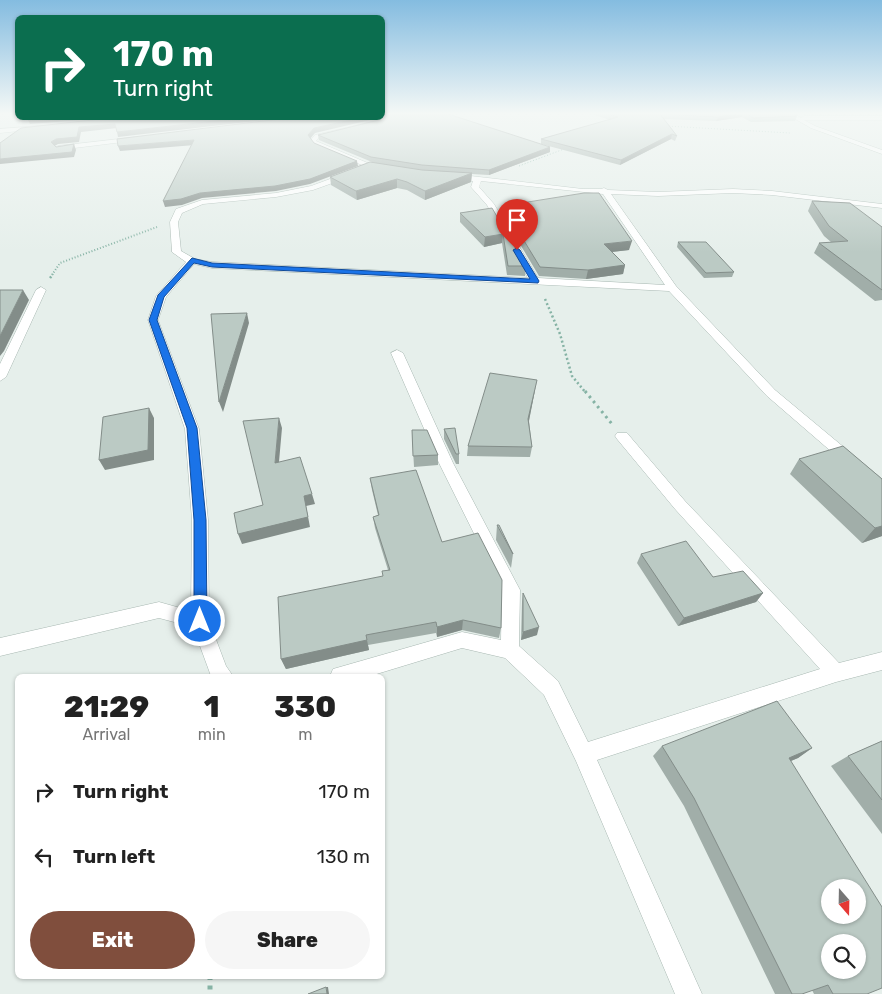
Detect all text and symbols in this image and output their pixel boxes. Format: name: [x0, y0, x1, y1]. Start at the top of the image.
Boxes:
text: 170 m: [113, 33, 214, 75]
icon: right: [30, 35, 95, 100]
text: Turn right: [113, 75, 213, 102]
pin: [496, 199, 538, 250]
icon: arrive: [503, 206, 531, 234]
position arrow: [173, 594, 225, 646]
text: 21:29: [64, 689, 149, 725]
text: 1: [204, 689, 220, 725]
text: 330: [274, 689, 336, 725]
text: Arrival: [82, 725, 130, 744]
text: min: [198, 725, 226, 744]
text: m: [298, 725, 312, 744]
icon: right: [30, 778, 58, 806]
text: Turn right: [73, 780, 168, 803]
text: 170 m: [319, 780, 370, 803]
icon: left: [30, 843, 58, 871]
text: Turn left: [73, 845, 155, 868]
text: 130 m: [317, 845, 370, 868]
north arrow: [821, 879, 866, 924]
map controls: [821, 879, 866, 979]
button: Exit: [30, 911, 195, 969]
button: Share: [205, 911, 370, 969]
button: search: [821, 934, 866, 979]

